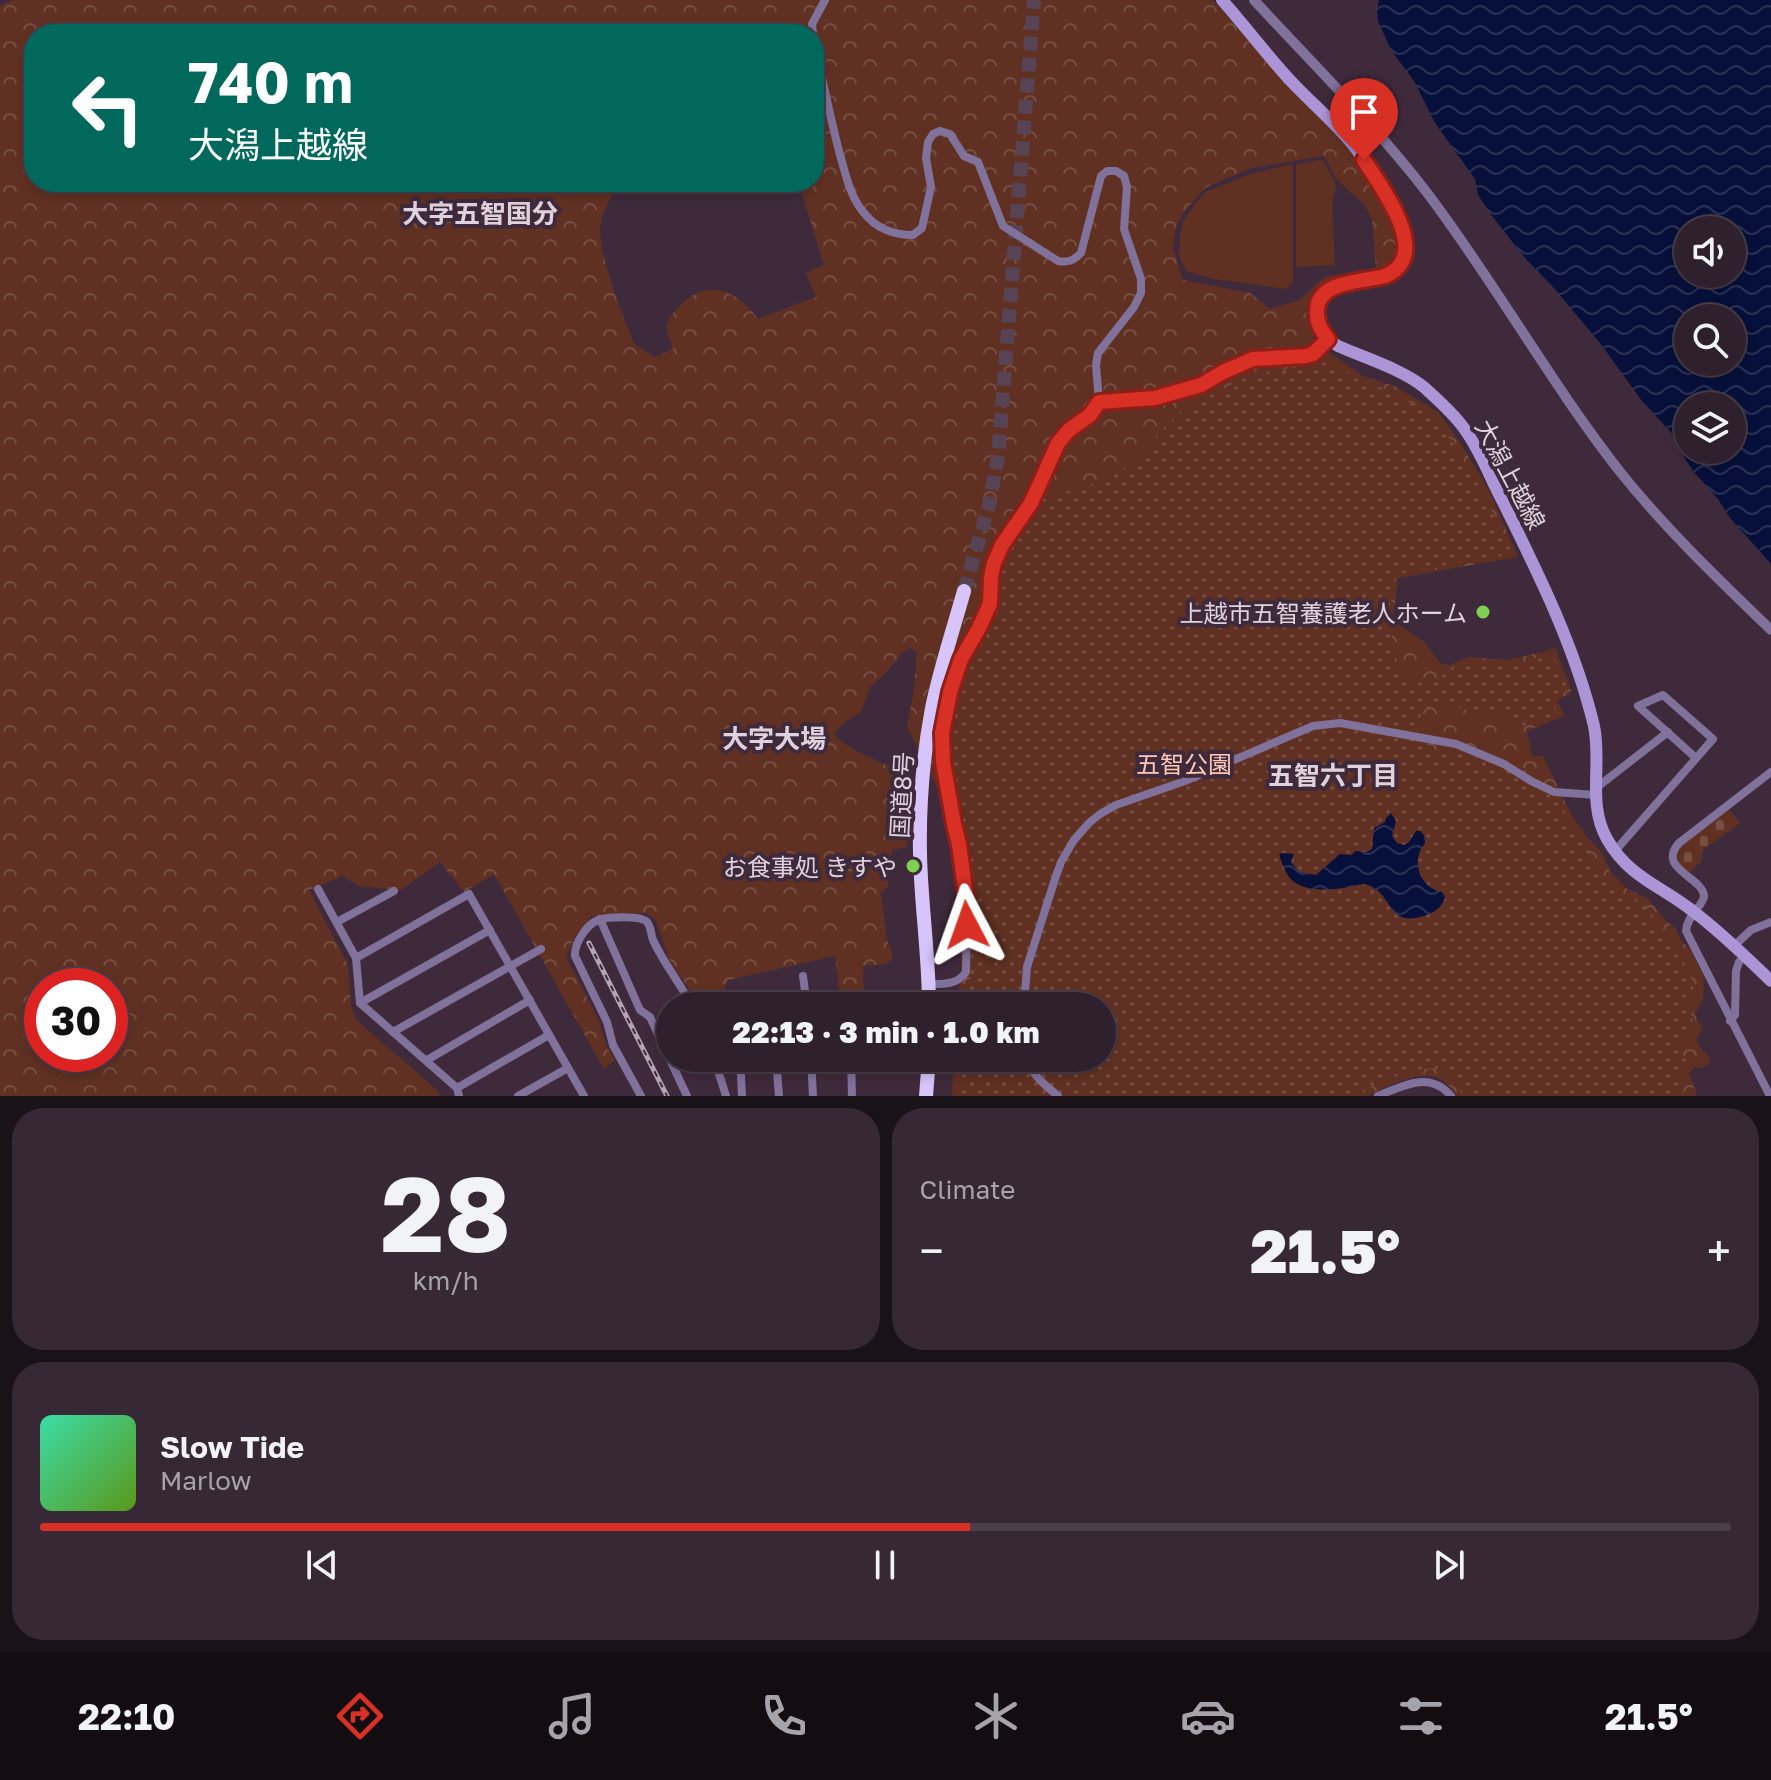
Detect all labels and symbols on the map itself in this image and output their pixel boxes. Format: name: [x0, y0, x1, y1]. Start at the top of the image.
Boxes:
pin: [1330, 78, 1398, 160]
district label: 大字五智国分: [402, 198, 558, 229]
street label: 大潟上越線: [1470, 414, 1552, 534]
place label: 上越市五智養護老人ホーム: [1180, 598, 1467, 627]
marker: 上越市五智養護老人ホーム: [1474, 603, 1492, 621]
district label: 大字大場: [722, 723, 826, 754]
park label: 五智公園: [1136, 749, 1232, 778]
street label: 国道8号: [884, 751, 918, 839]
district label: 五智六丁目: [1268, 760, 1398, 791]
place label: お食事処 きすや: [723, 852, 897, 881]
marker: お食事処 きすや: [904, 857, 922, 875]
position arrow: [925, 883, 1009, 967]
speed limit sign: 30: [24, 968, 128, 1072]

